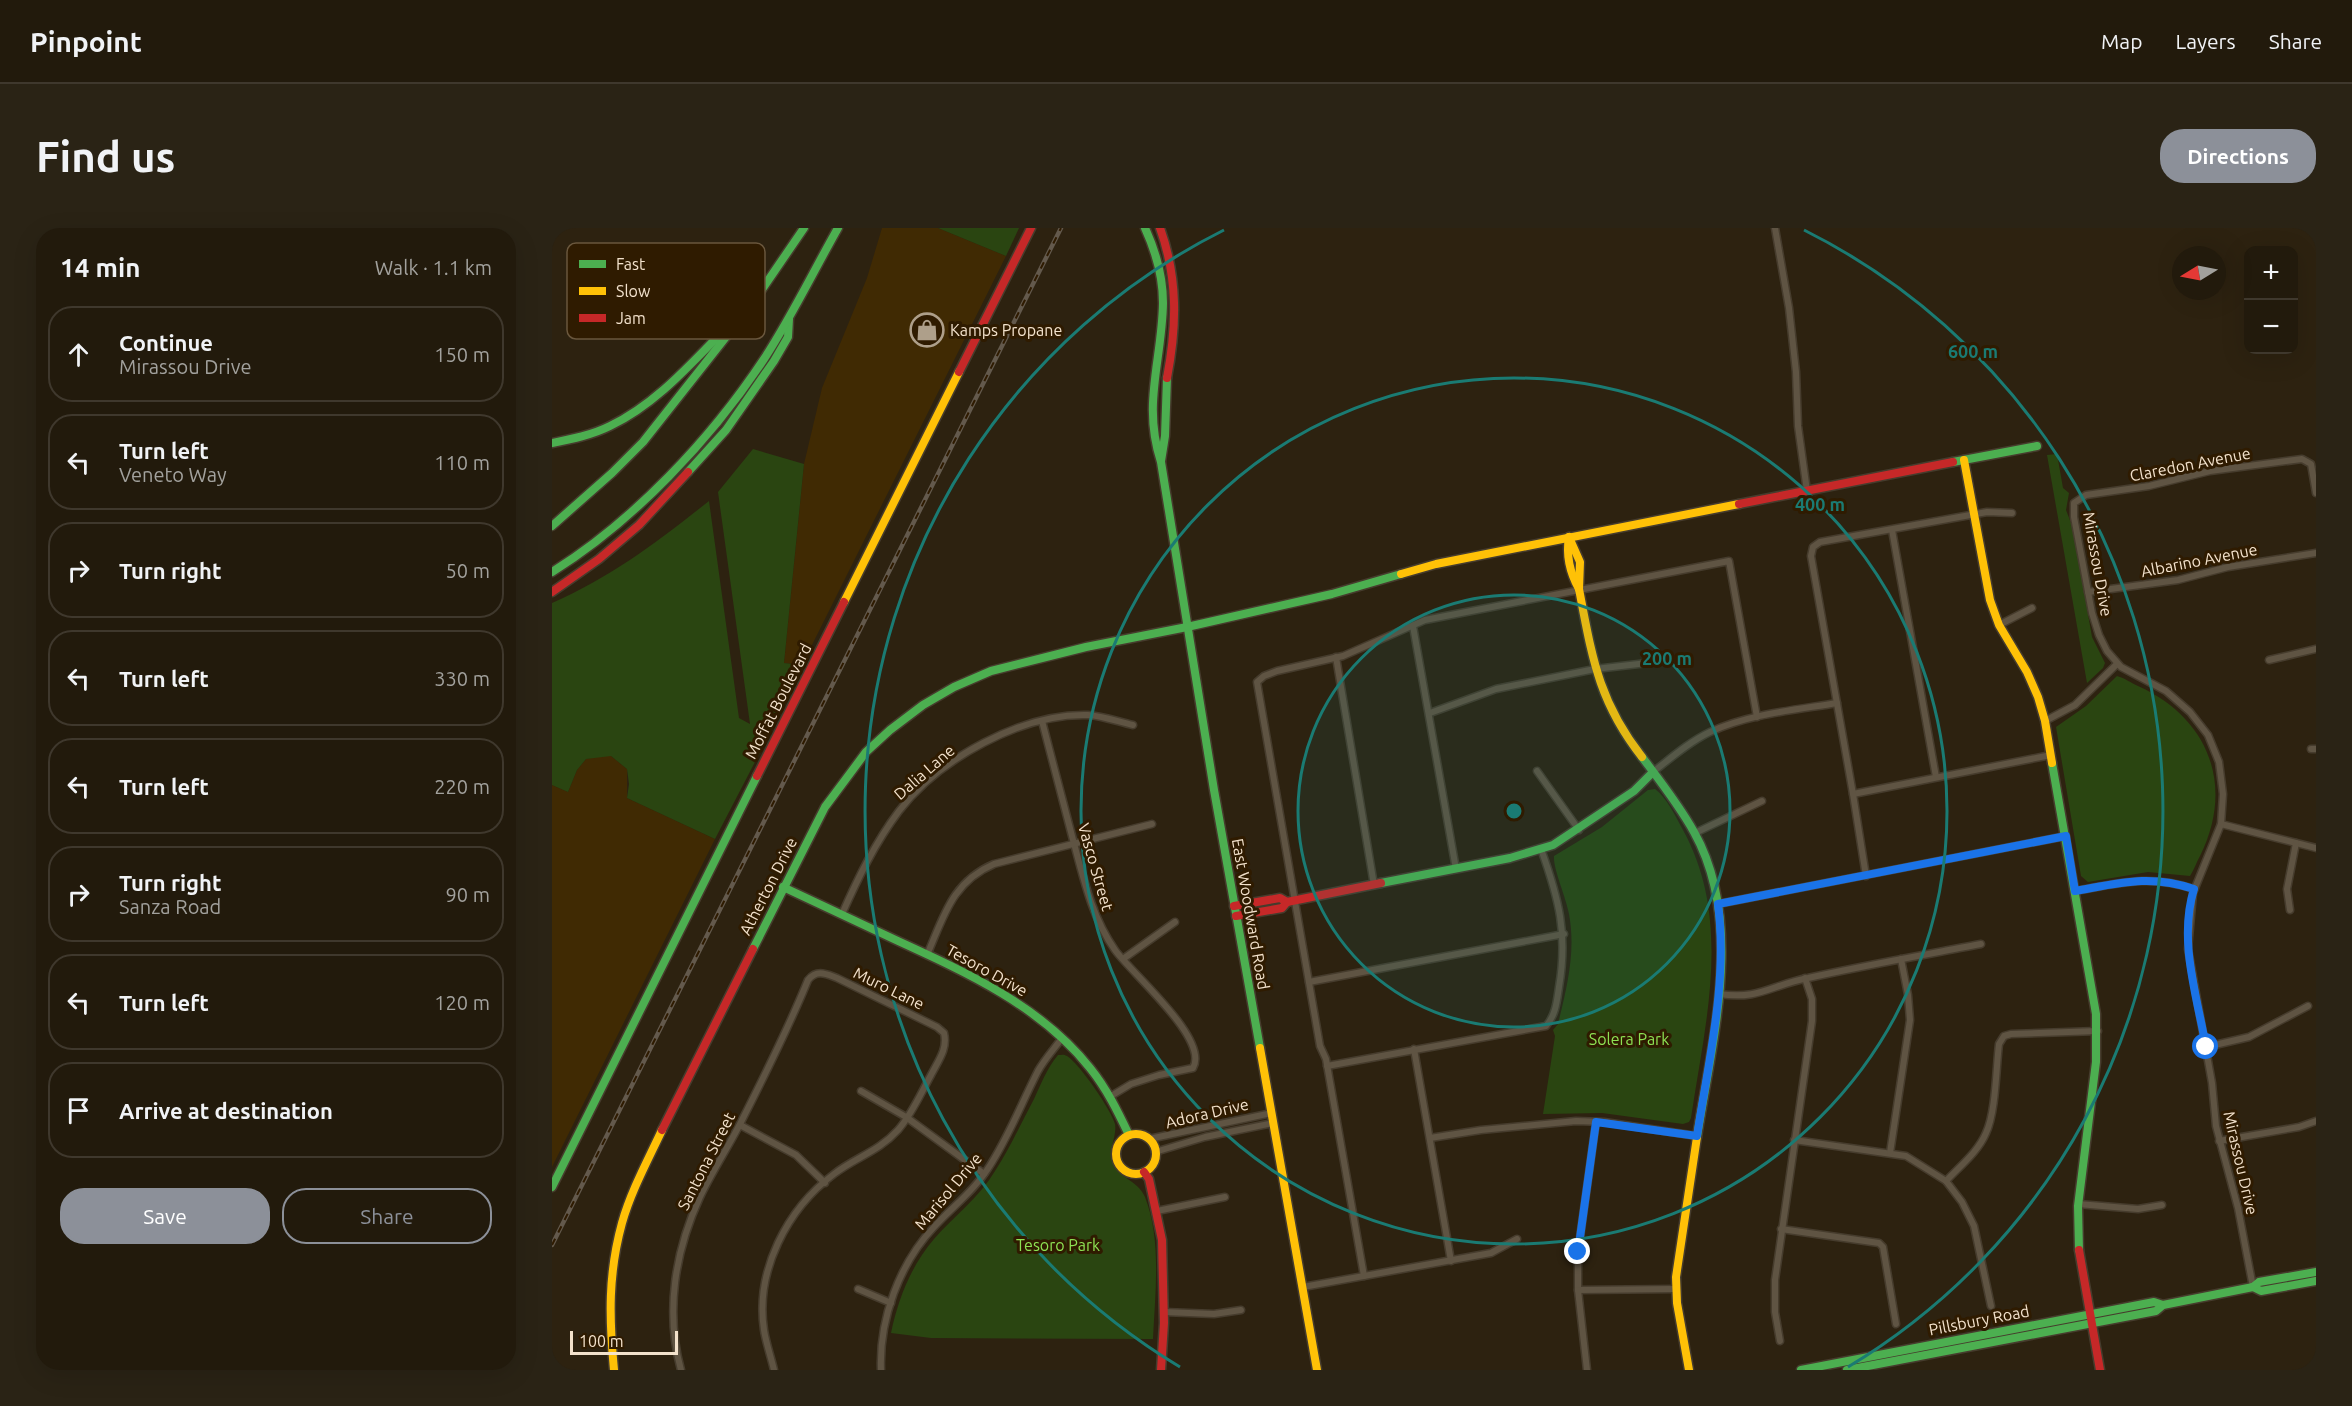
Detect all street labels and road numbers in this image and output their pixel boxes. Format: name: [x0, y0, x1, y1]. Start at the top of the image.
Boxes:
street label: Claredon Avenue: [2128, 443, 2252, 485]
street label: Mirassou Drive: [2080, 510, 2116, 618]
street label: Albarino Avenue: [2139, 540, 2259, 580]
street label: Moffat Boulevard: [741, 640, 815, 762]
street label: Dalia Lane: [890, 741, 958, 803]
street label: Vasco Street: [1075, 821, 1117, 913]
street label: Atherton Drive: [736, 834, 800, 938]
street label: East Woodward Road: [1229, 837, 1273, 991]
street label: Tesoro Drive: [943, 940, 1031, 1000]
street label: Muro Lane: [851, 963, 927, 1013]
street label: Adora Drive: [1164, 1095, 1250, 1131]
street label: Santona Street: [674, 1109, 739, 1213]
street label: Mirassou Drive: [2220, 1109, 2262, 1217]
street label: Marisol Drive: [911, 1149, 985, 1233]
street label: Pillsbury Road: [1927, 1301, 2031, 1339]

